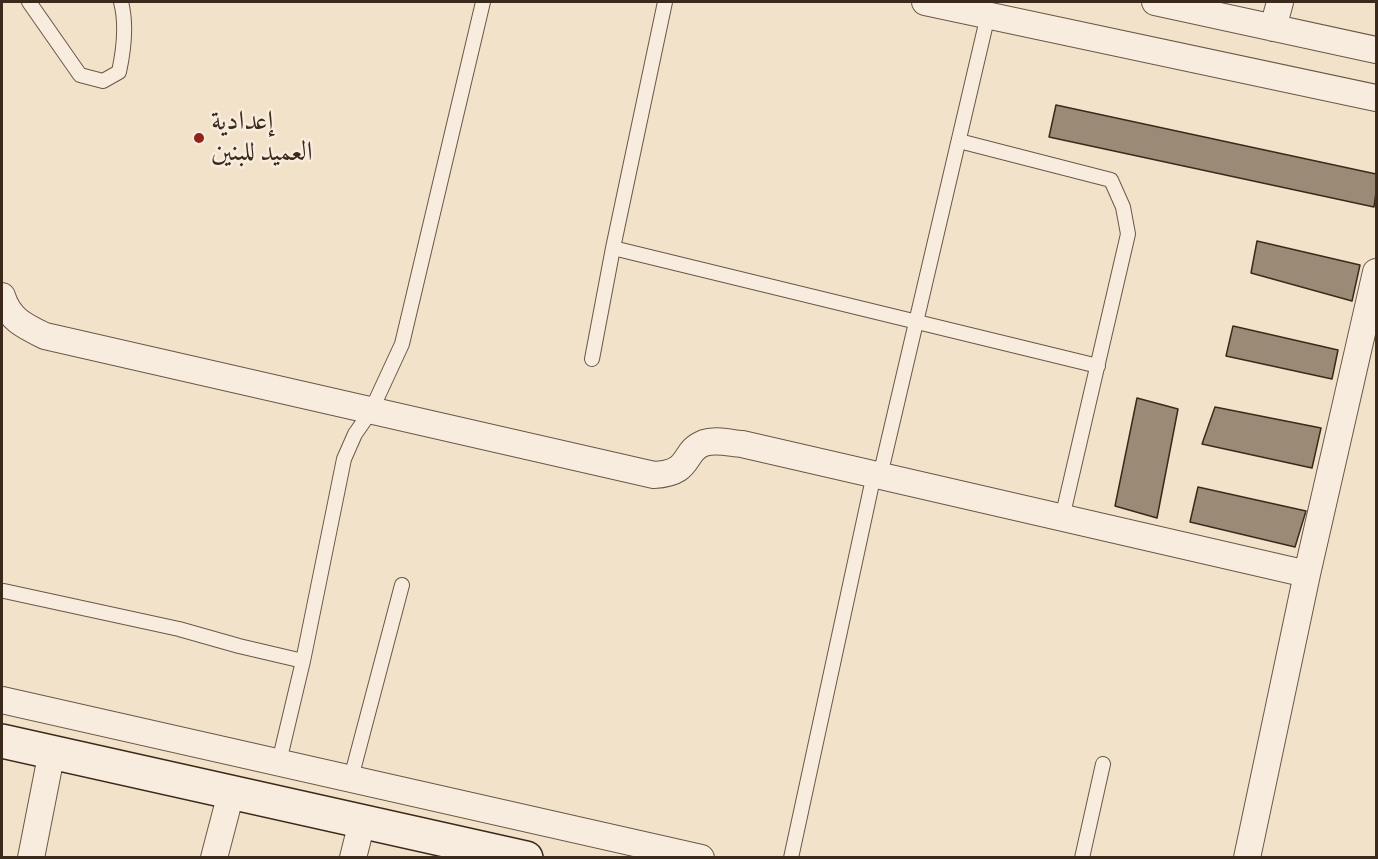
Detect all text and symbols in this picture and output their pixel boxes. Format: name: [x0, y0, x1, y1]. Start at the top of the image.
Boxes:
place label: إعدادية العميد للبنين: [211, 106, 313, 169]
marker: إعدادية العميد للبنين: [192, 131, 206, 145]

